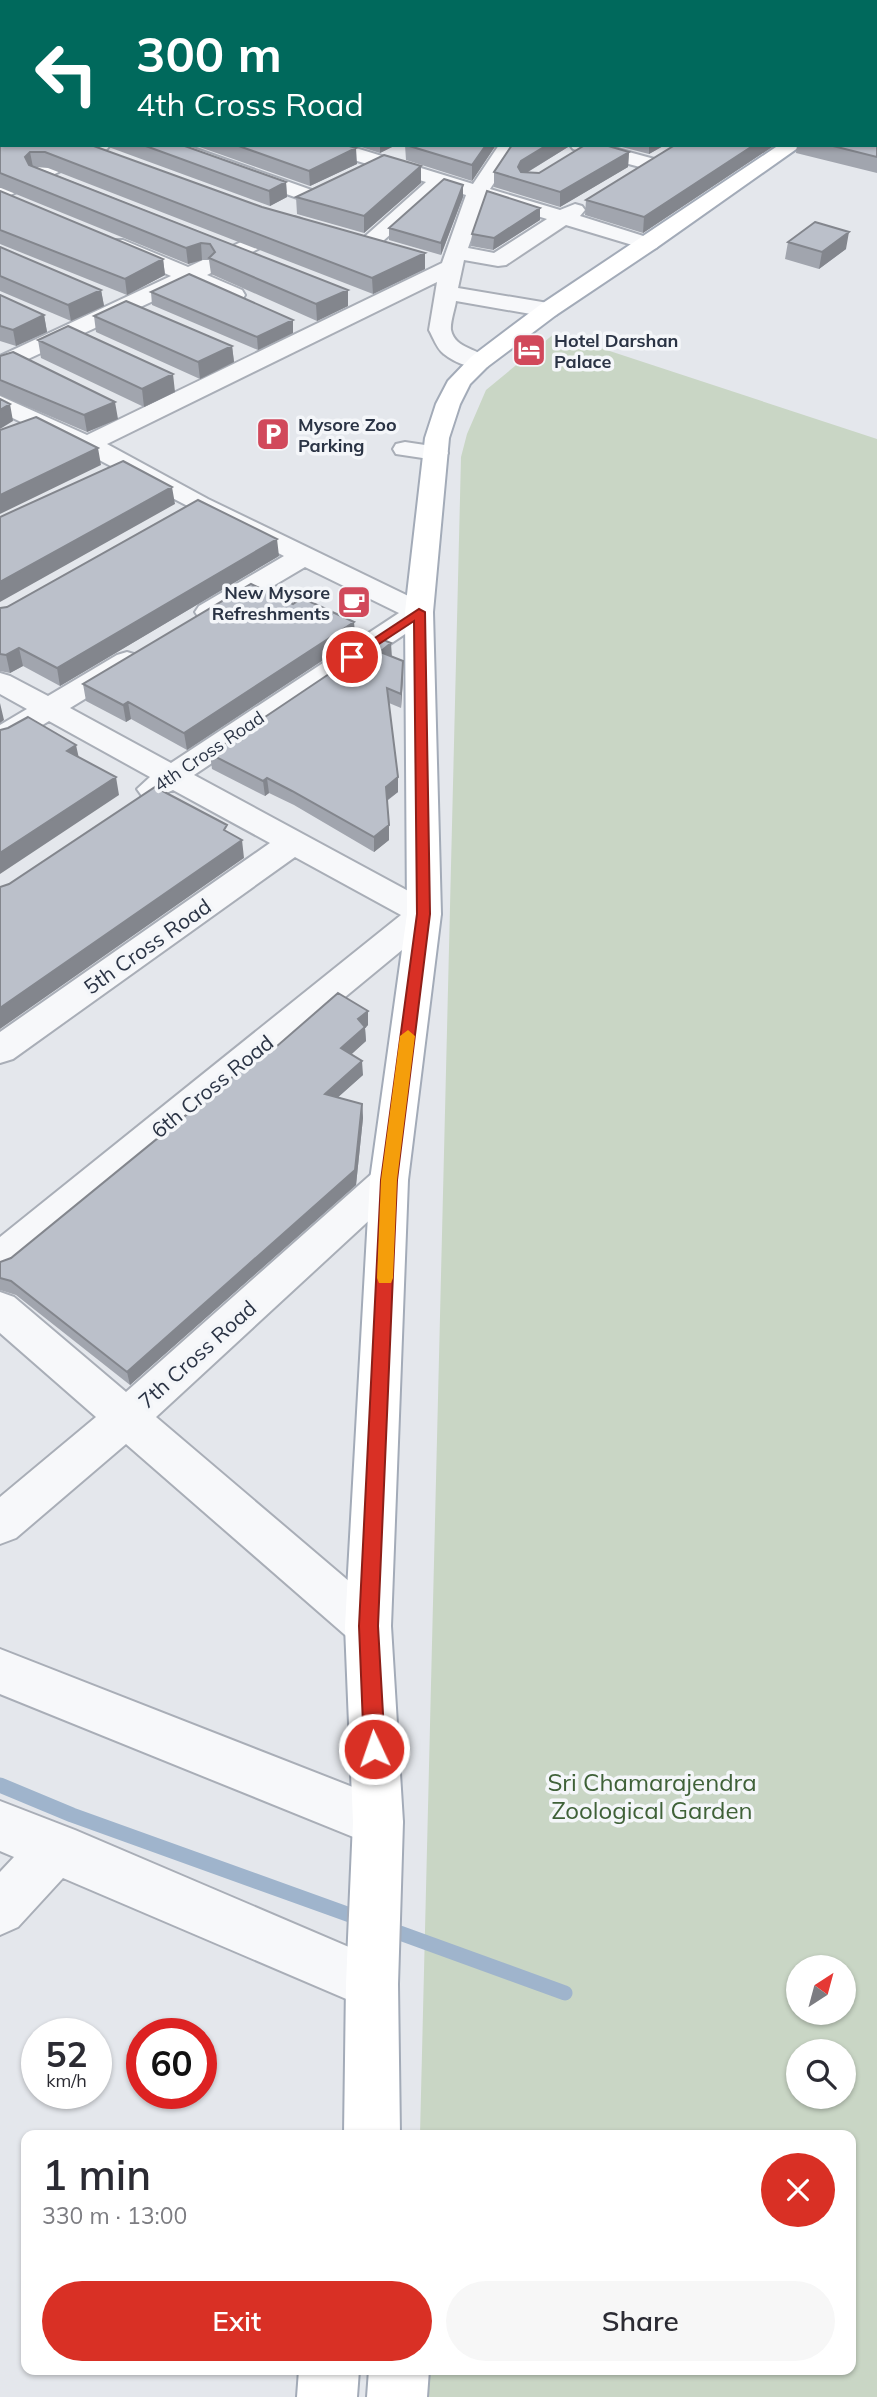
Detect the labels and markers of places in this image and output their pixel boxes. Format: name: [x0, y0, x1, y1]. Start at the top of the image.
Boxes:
place label: Hotel Darshan Palace: [554, 329, 678, 373]
hotel icon: Hotel Darshan Palace: [510, 331, 548, 369]
place label: Mysore Zoo Parking: [298, 413, 397, 457]
parking icon: Mysore Zoo Parking: [254, 415, 292, 453]
place label: New Mysore Refreshments: [212, 581, 330, 625]
cafe icon: New Mysore Refreshments: [335, 583, 373, 621]
pin: [322, 627, 382, 687]

